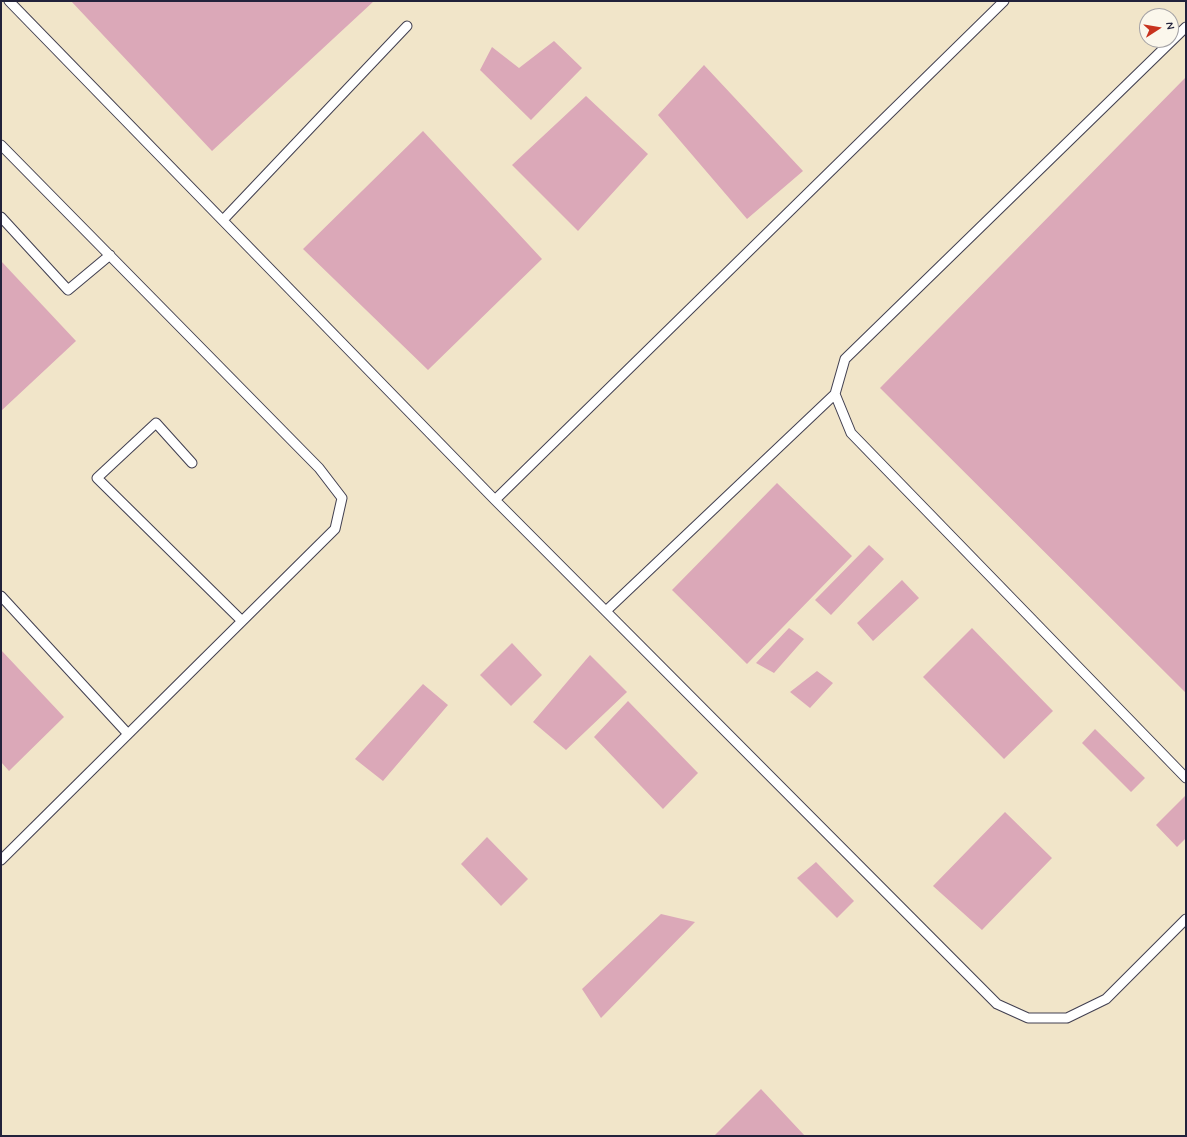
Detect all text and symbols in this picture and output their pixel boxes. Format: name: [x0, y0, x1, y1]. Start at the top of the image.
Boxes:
north arrow: [1139, 8, 1179, 48]
text: N: [1162, 21, 1177, 31]

